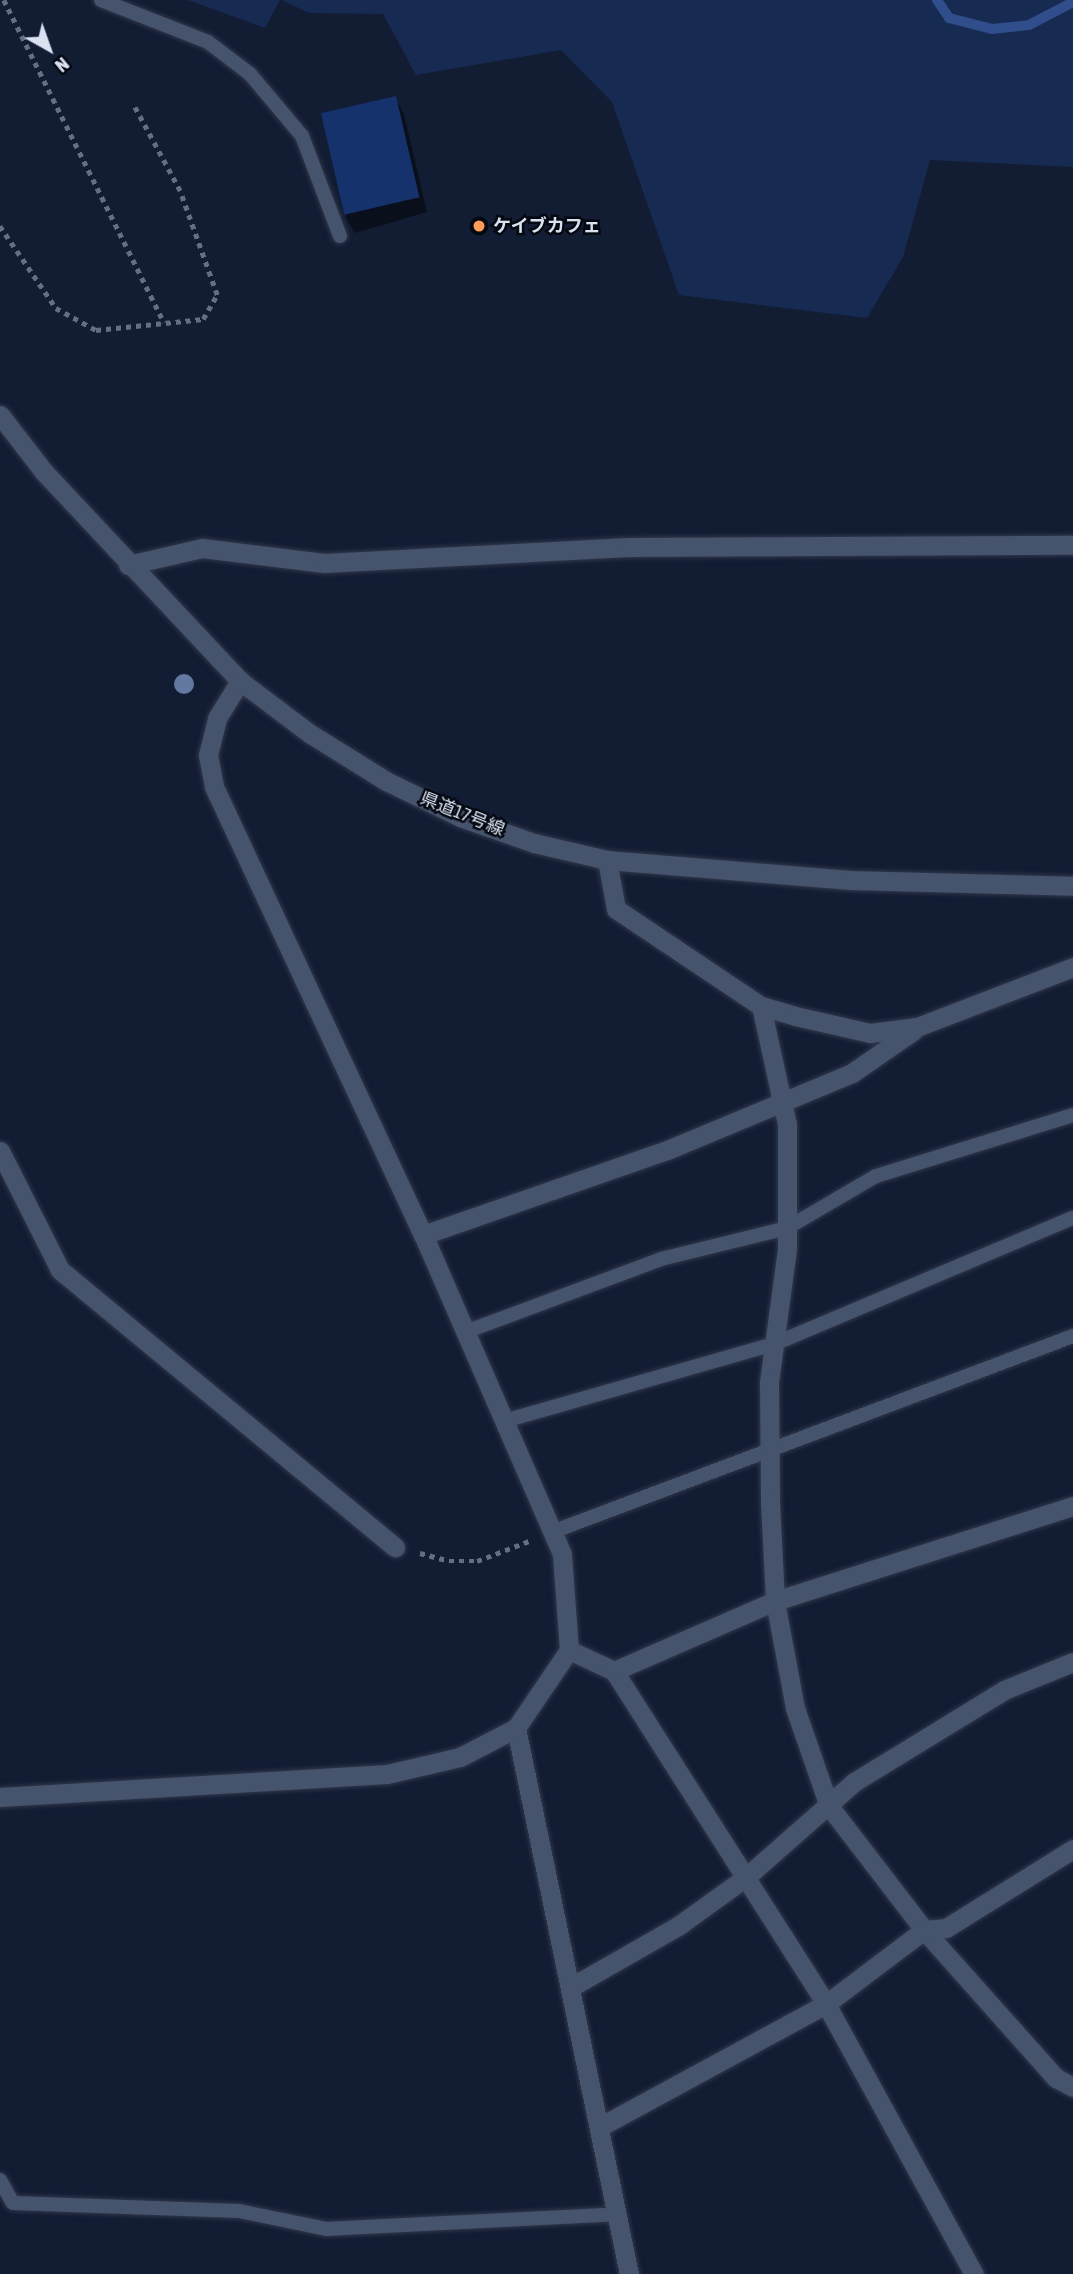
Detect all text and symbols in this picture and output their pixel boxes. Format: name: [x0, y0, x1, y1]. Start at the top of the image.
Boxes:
north arrow: [14, 14, 84, 84]
text: N: [51, 53, 74, 77]
place label: ケイブカフェ: [493, 215, 601, 237]
marker: ケイブカフェ: [471, 218, 487, 234]
street label: 県道17号線: [417, 787, 507, 841]

